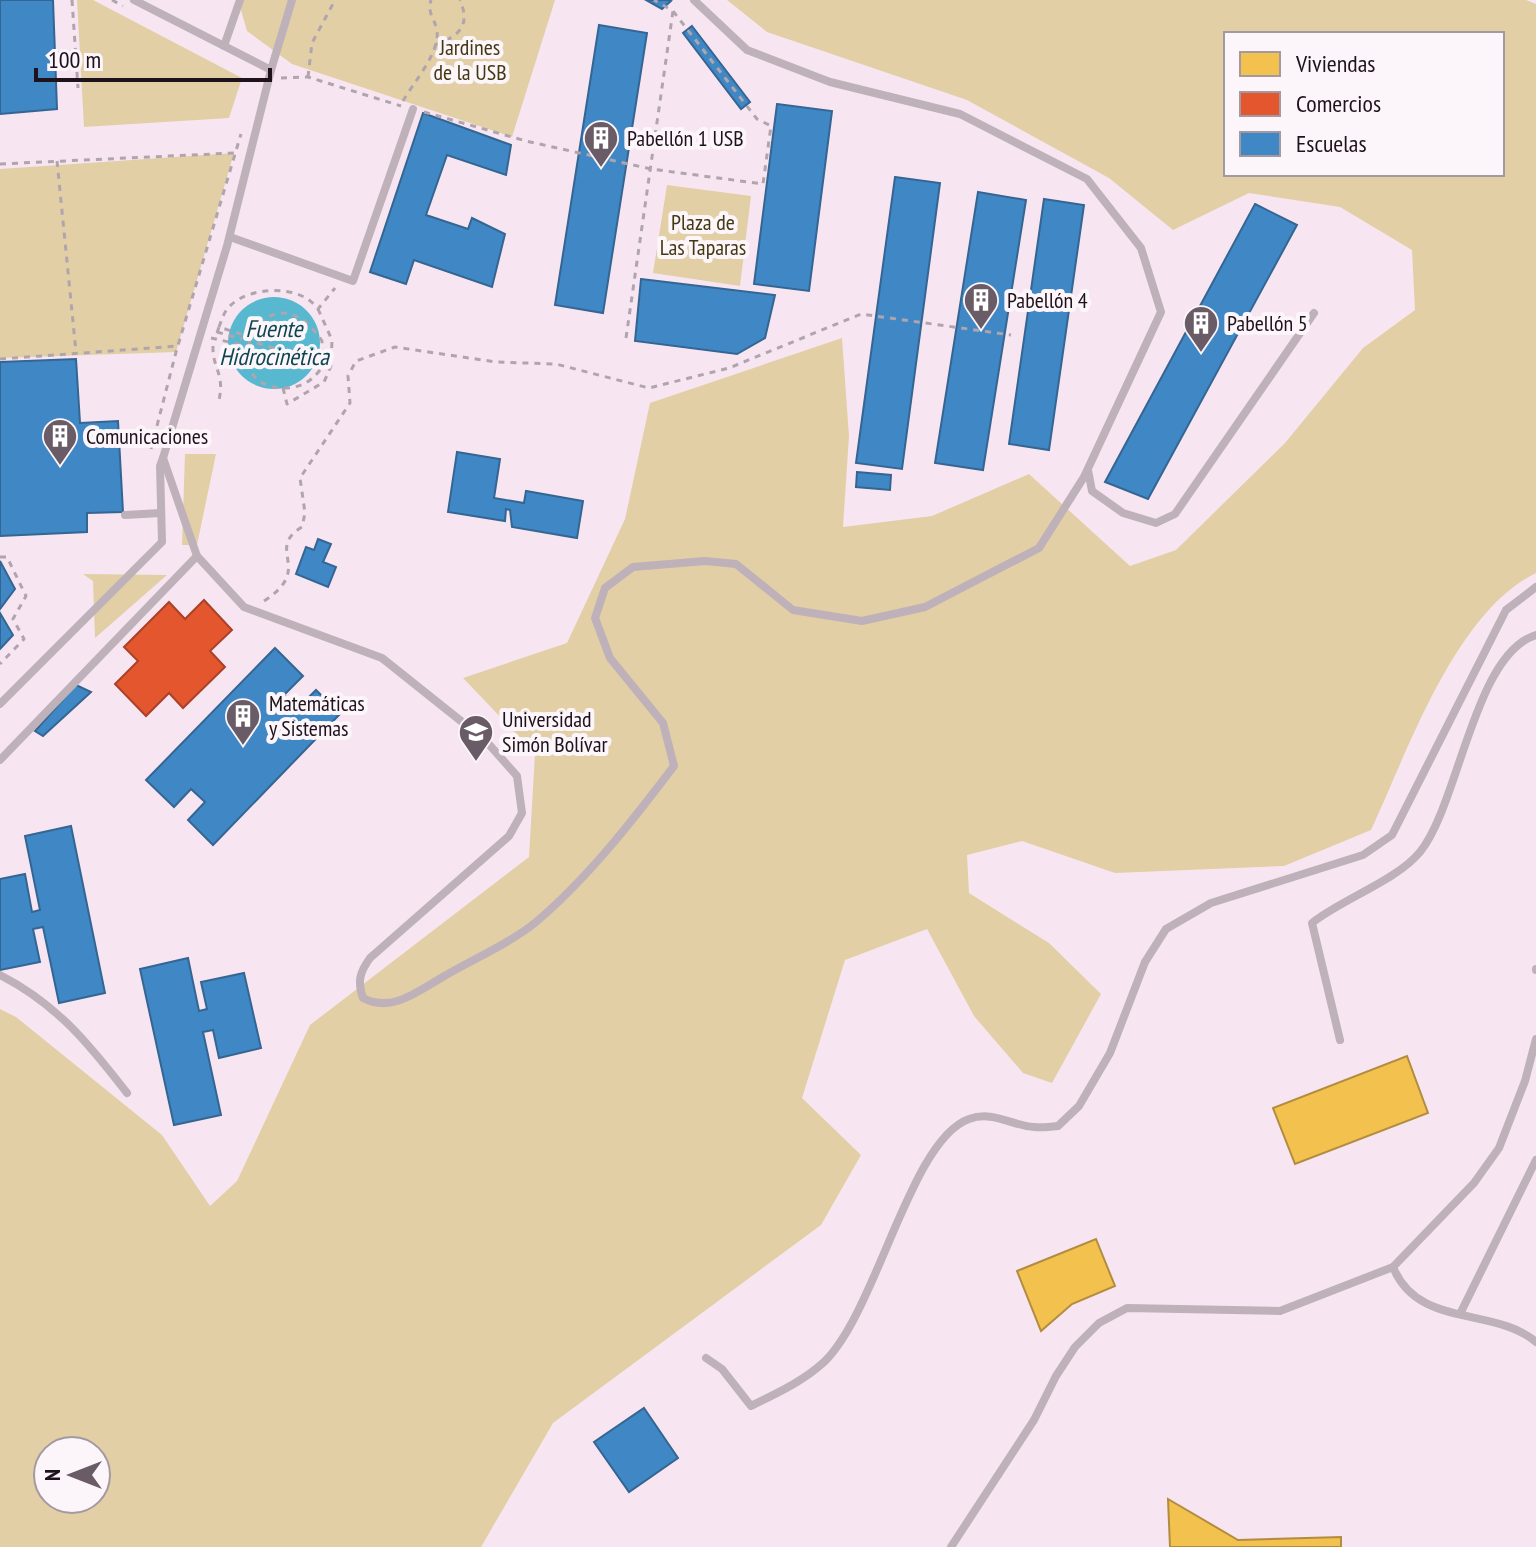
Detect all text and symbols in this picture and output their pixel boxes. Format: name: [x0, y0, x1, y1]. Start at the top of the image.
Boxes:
scale bar: [36, 32, 270, 82]
legend: [1224, 32, 1504, 176]
park label: Jardines de la USB: [433, 33, 507, 86]
text: 100 m: [48, 44, 101, 75]
text: Viviendas: [1295, 48, 1375, 79]
text: Comercios: [1296, 88, 1381, 119]
building icon: Pabellón 1 USB: [582, 119, 620, 169]
place label: Pabellón 1 USB: [627, 124, 744, 152]
text: Escuelas: [1296, 128, 1367, 159]
park label: Plaza de Las Taparas: [660, 208, 746, 261]
building icon: Pabellón 4: [962, 281, 1000, 331]
place label: Pabellón 4: [1007, 286, 1088, 314]
building icon: Pabellón 5: [1182, 304, 1220, 354]
place label: Pabellón 5: [1227, 309, 1308, 337]
water label: Fuente Hidrocinética: [219, 313, 330, 372]
building icon: Comunicaciones: [41, 417, 79, 467]
place label: Comunicaciones: [86, 422, 208, 450]
place label: Matemáticas y Sistemas: [269, 689, 365, 742]
building icon: Matemáticas y Sistemas: [224, 697, 262, 747]
place label: Universidad Simón Bolívar: [502, 705, 607, 758]
school or university icon: Universidad Simón Bolívar: [457, 713, 495, 763]
north arrow: [32, 1435, 112, 1515]
text: N: [38, 1469, 66, 1481]

